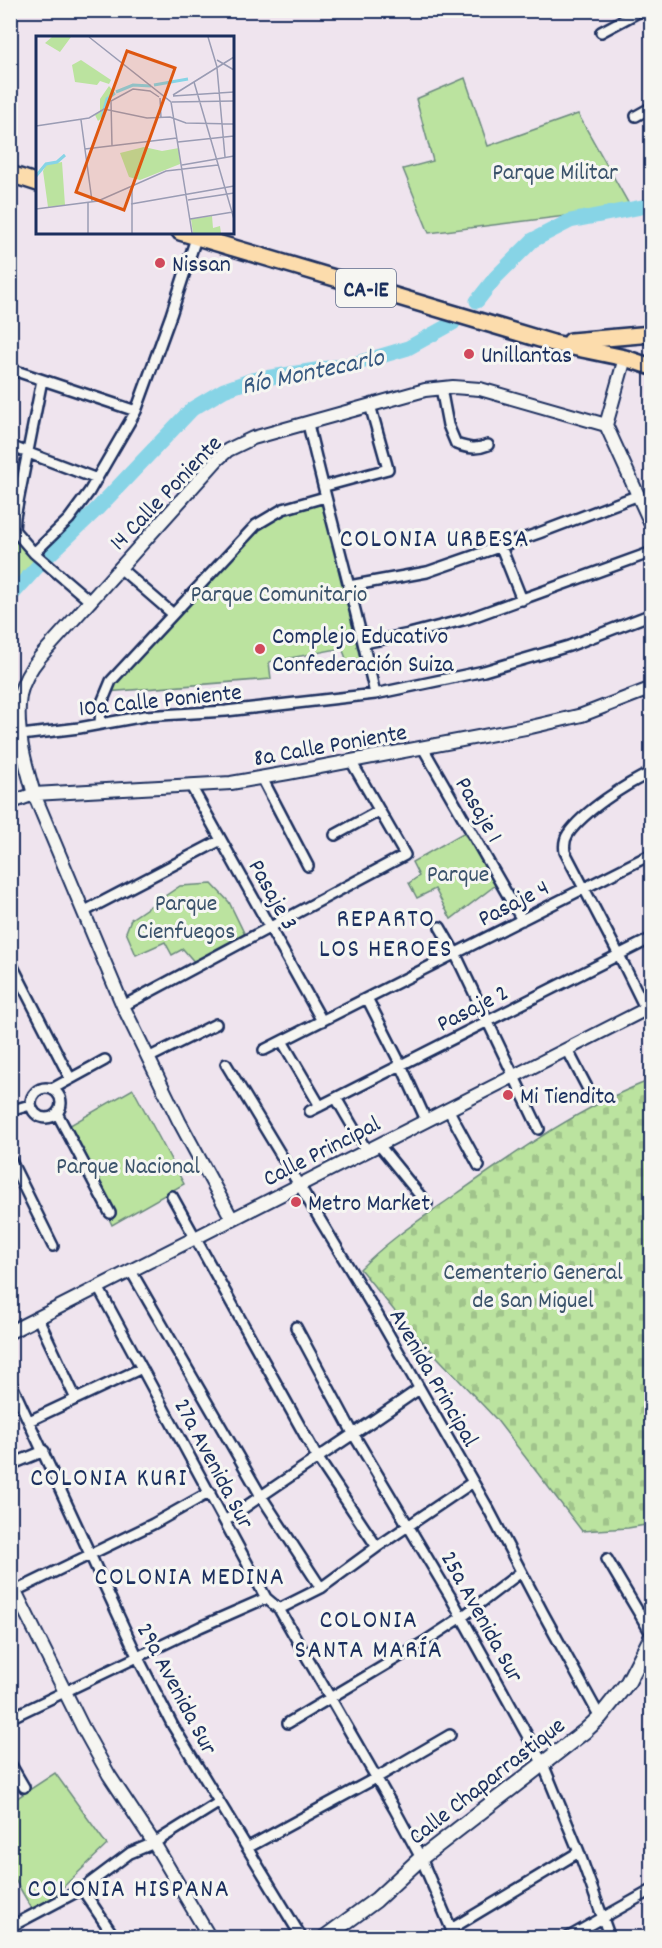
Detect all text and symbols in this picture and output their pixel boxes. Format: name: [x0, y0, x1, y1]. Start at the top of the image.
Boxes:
inset map: [36, 36, 234, 234]
park label: Parque Militar: [492, 157, 618, 191]
place label: Nissan: [172, 249, 231, 283]
marker: Nissan: [153, 256, 167, 270]
road number: CA-1E: [336, 269, 396, 307]
water label: Río Montecarlo: [238, 340, 389, 407]
place label: Unillantas: [481, 340, 572, 374]
marker: Unillantas: [462, 347, 476, 361]
street label: 14 Calle Poniente: [103, 429, 231, 560]
district label: COLONIA URBESA: [340, 522, 530, 559]
park label: Parque Comunitario: [190, 579, 368, 613]
place label: Complejo Educativo Confederación Suiza: [272, 621, 454, 683]
marker: Complejo Educativo Confederación Suiza: [253, 642, 267, 656]
street label: 10a Calle Poniente: [77, 677, 244, 727]
street label: 8a Calle Poniente: [251, 717, 410, 777]
street label: Pasaje 1: [445, 771, 510, 850]
street label: Pasaje 3: [238, 854, 305, 937]
park label: Parque: [427, 859, 489, 893]
street label: Pasaje 4: [473, 872, 556, 937]
park label: Parque Cienfuegos: [137, 888, 235, 950]
district label: REPARTO LOS HEROES: [319, 902, 453, 969]
street label: Pasaje 2: [432, 977, 515, 1042]
place label: Mi Tiendita: [520, 1081, 616, 1115]
marker: Mi Tiendita: [501, 1088, 515, 1102]
street label: Calle Principal: [258, 1108, 387, 1197]
park label: Parque Nacional: [56, 1151, 200, 1185]
place label: Metro Market: [308, 1188, 430, 1222]
marker: Metro Market: [289, 1195, 303, 1209]
park label: Cementerio General de San Miguel: [443, 1257, 623, 1319]
street label: Avenida Principal: [379, 1303, 486, 1454]
street label: 27a Avenida Sur: [164, 1393, 261, 1536]
district label: COLONIA KURI: [30, 1461, 188, 1498]
street label: 25a Avenida Sur: [430, 1546, 531, 1689]
district label: COLONIA MEDINA: [95, 1560, 285, 1597]
district label: COLONIA SANTA MARÍA: [294, 1603, 444, 1670]
street label: 29a Avenida Sur: [126, 1617, 224, 1762]
street label: Calle Chaparrastique: [402, 1710, 574, 1855]
district label: COLONIA HISPANA: [28, 1872, 230, 1909]

